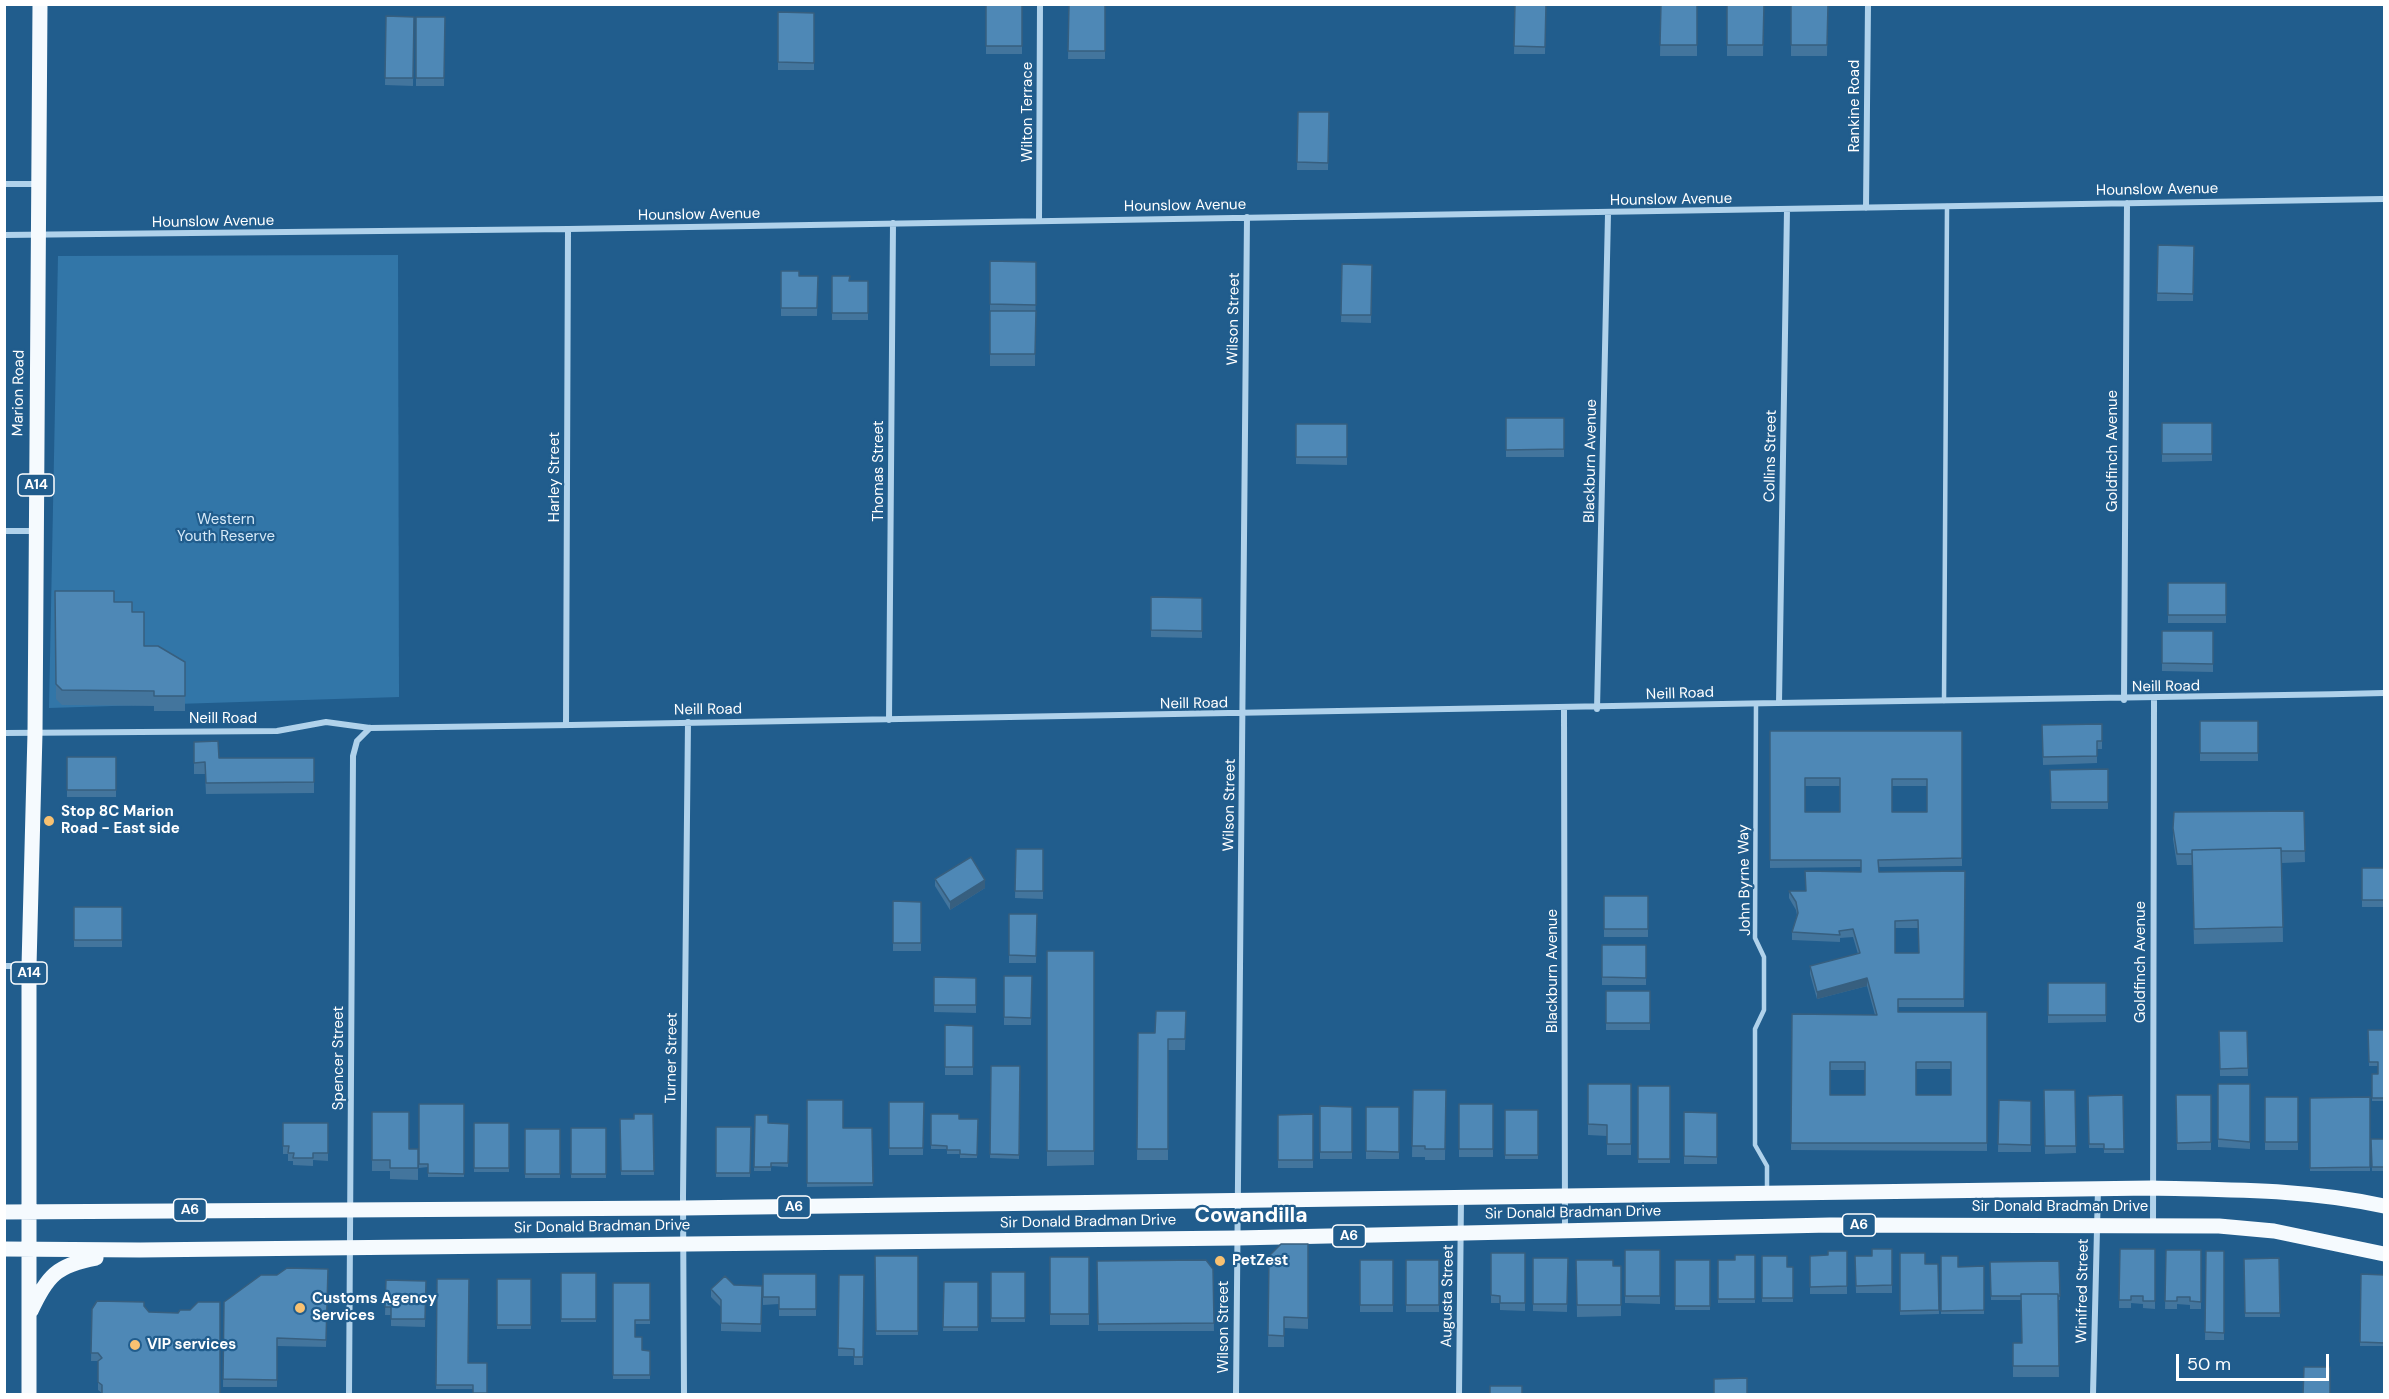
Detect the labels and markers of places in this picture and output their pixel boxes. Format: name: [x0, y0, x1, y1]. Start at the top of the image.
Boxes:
place label: Stop 8C Marion Road - East side: [61, 803, 180, 838]
marker: Stop 8C Marion Road - East side: [42, 814, 56, 828]
place label: PetZest: [1232, 1252, 1288, 1270]
marker: PetZest: [1213, 1254, 1227, 1268]
place label: Customs Agency Services: [312, 1290, 437, 1325]
marker: Customs Agency Services: [293, 1301, 307, 1315]
place label: VIP services: [147, 1336, 236, 1354]
marker: VIP services: [128, 1338, 142, 1352]

